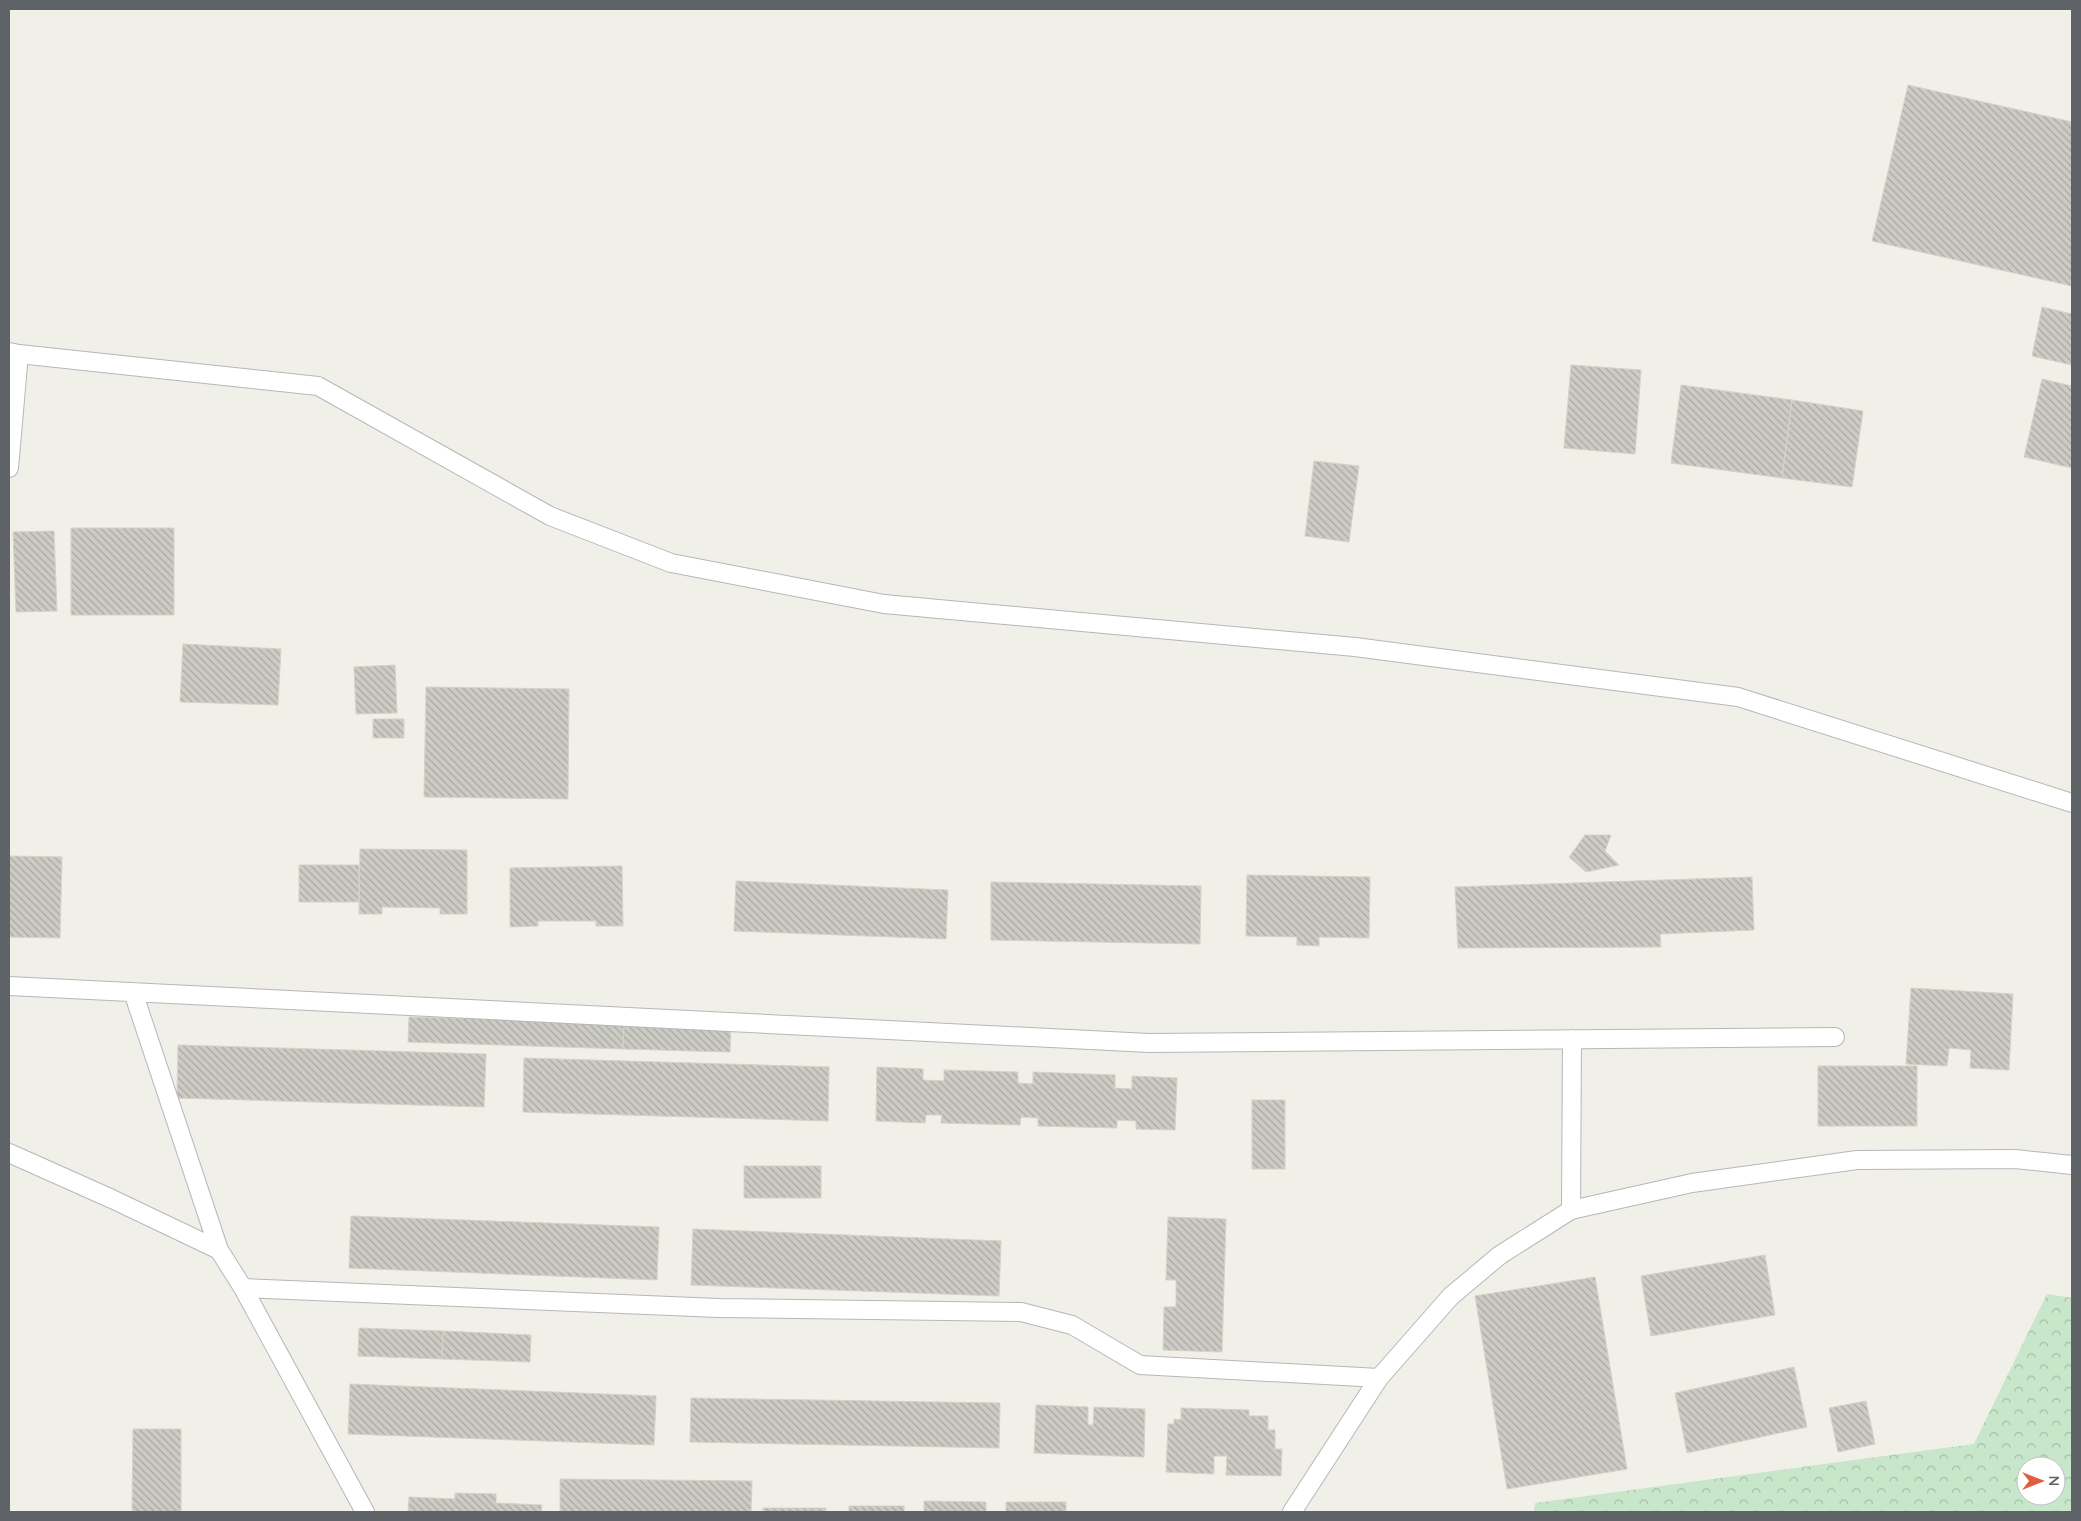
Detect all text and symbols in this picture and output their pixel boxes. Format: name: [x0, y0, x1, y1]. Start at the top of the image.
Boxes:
north arrow: [2016, 1456, 2066, 1506]
text: N: [2045, 1476, 2063, 1486]

